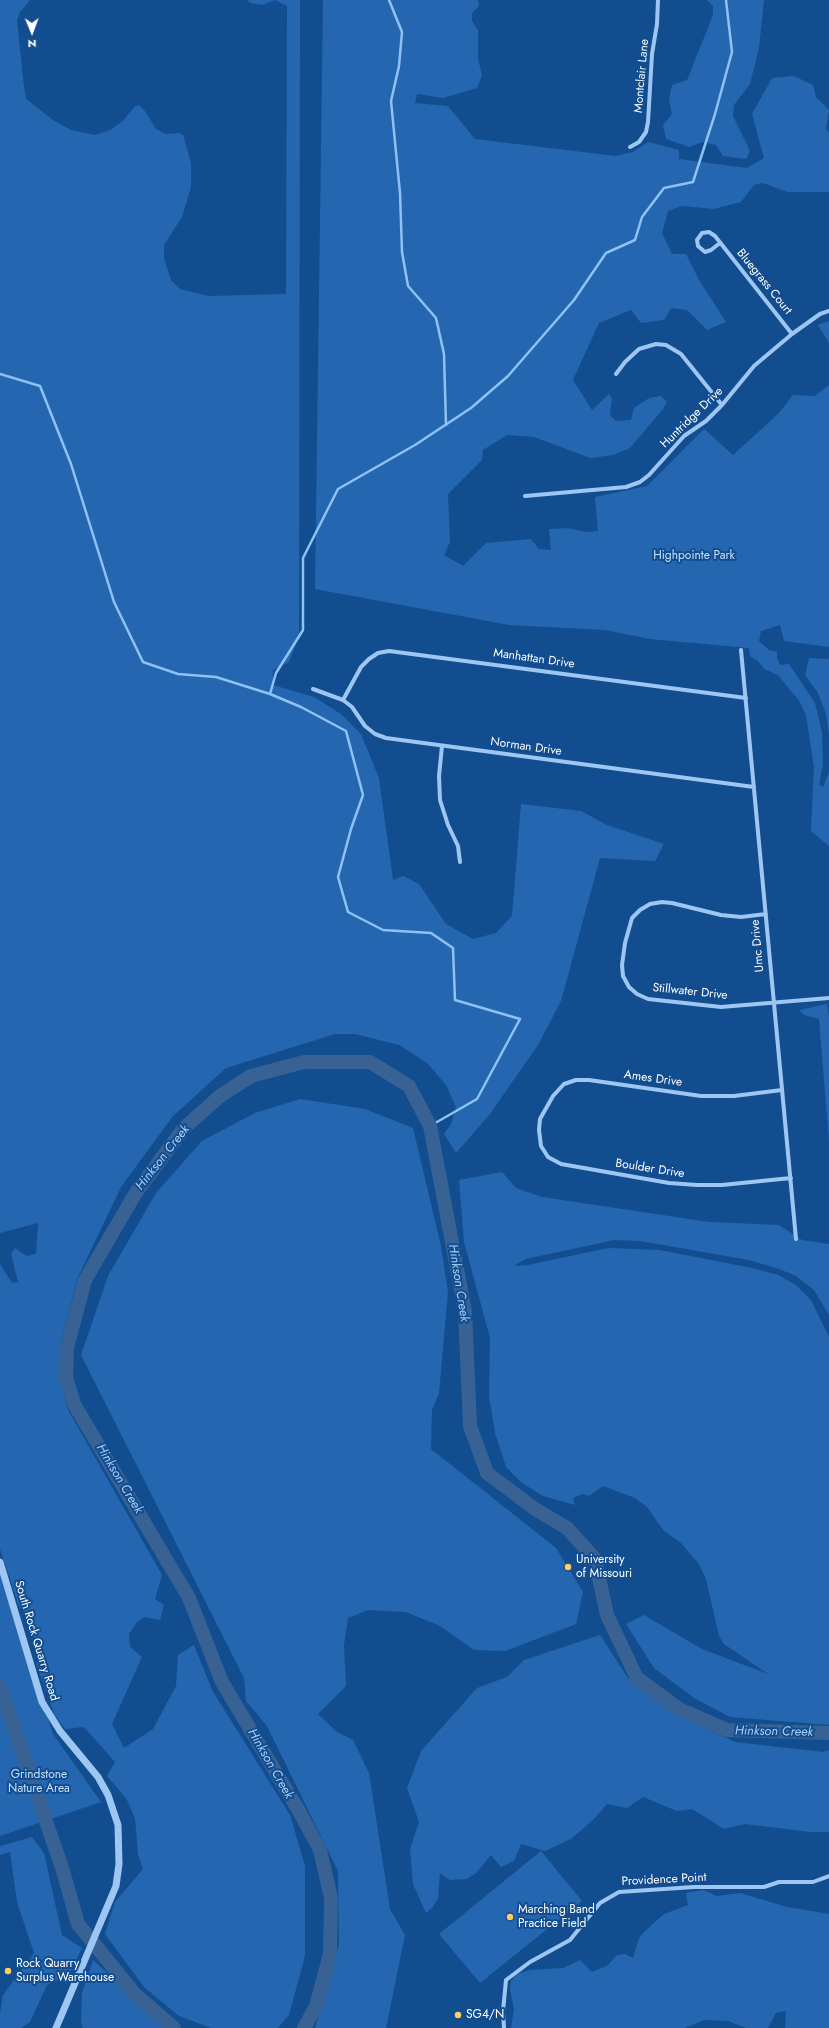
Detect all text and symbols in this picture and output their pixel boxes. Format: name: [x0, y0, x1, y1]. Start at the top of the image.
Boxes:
north arrow: [12, 12, 52, 52]
text: N: [28, 36, 37, 52]
street label: Montclair Lane: [632, 38, 652, 114]
street label: Bluegrass Court: [733, 246, 795, 318]
street label: Huntridge Drive: [658, 385, 726, 451]
park label: Highpointe Park: [653, 549, 735, 563]
street label: Manhattan Drive: [492, 646, 576, 672]
street label: Norman Drive: [490, 735, 562, 759]
street label: Umc Drive: [749, 919, 767, 973]
street label: Stillwater Drive: [652, 981, 728, 1003]
street label: Ames Drive: [623, 1068, 683, 1090]
water label: Hinkson Creek: [133, 1122, 193, 1194]
street label: Boulder Drive: [614, 1156, 686, 1182]
water label: Hinkson Creek: [444, 1243, 472, 1323]
water label: Hinkson Creek: [92, 1441, 146, 1517]
place label: University of Missouri: [576, 1553, 632, 1581]
marker: University of Missouri: [563, 1562, 573, 1572]
street label: South Rock Quarry Road: [11, 1579, 61, 1703]
water label: Hinkson Creek: [735, 1724, 813, 1740]
water label: Hinkson Creek: [244, 1726, 296, 1802]
park label: Grindstone Nature Area: [8, 1768, 70, 1796]
street label: Providence Point: [621, 1871, 707, 1889]
place label: Marching Band Practice Field: [518, 1903, 595, 1931]
marker: Marching Band Practice Field: [505, 1912, 515, 1922]
place label: Rock Quarry Surplus Warehouse: [16, 1957, 114, 1985]
marker: Rock Quarry Surplus Warehouse: [3, 1966, 13, 1976]
place label: SG4/N: [466, 2008, 504, 2022]
marker: SG4/N: [453, 2010, 463, 2020]

